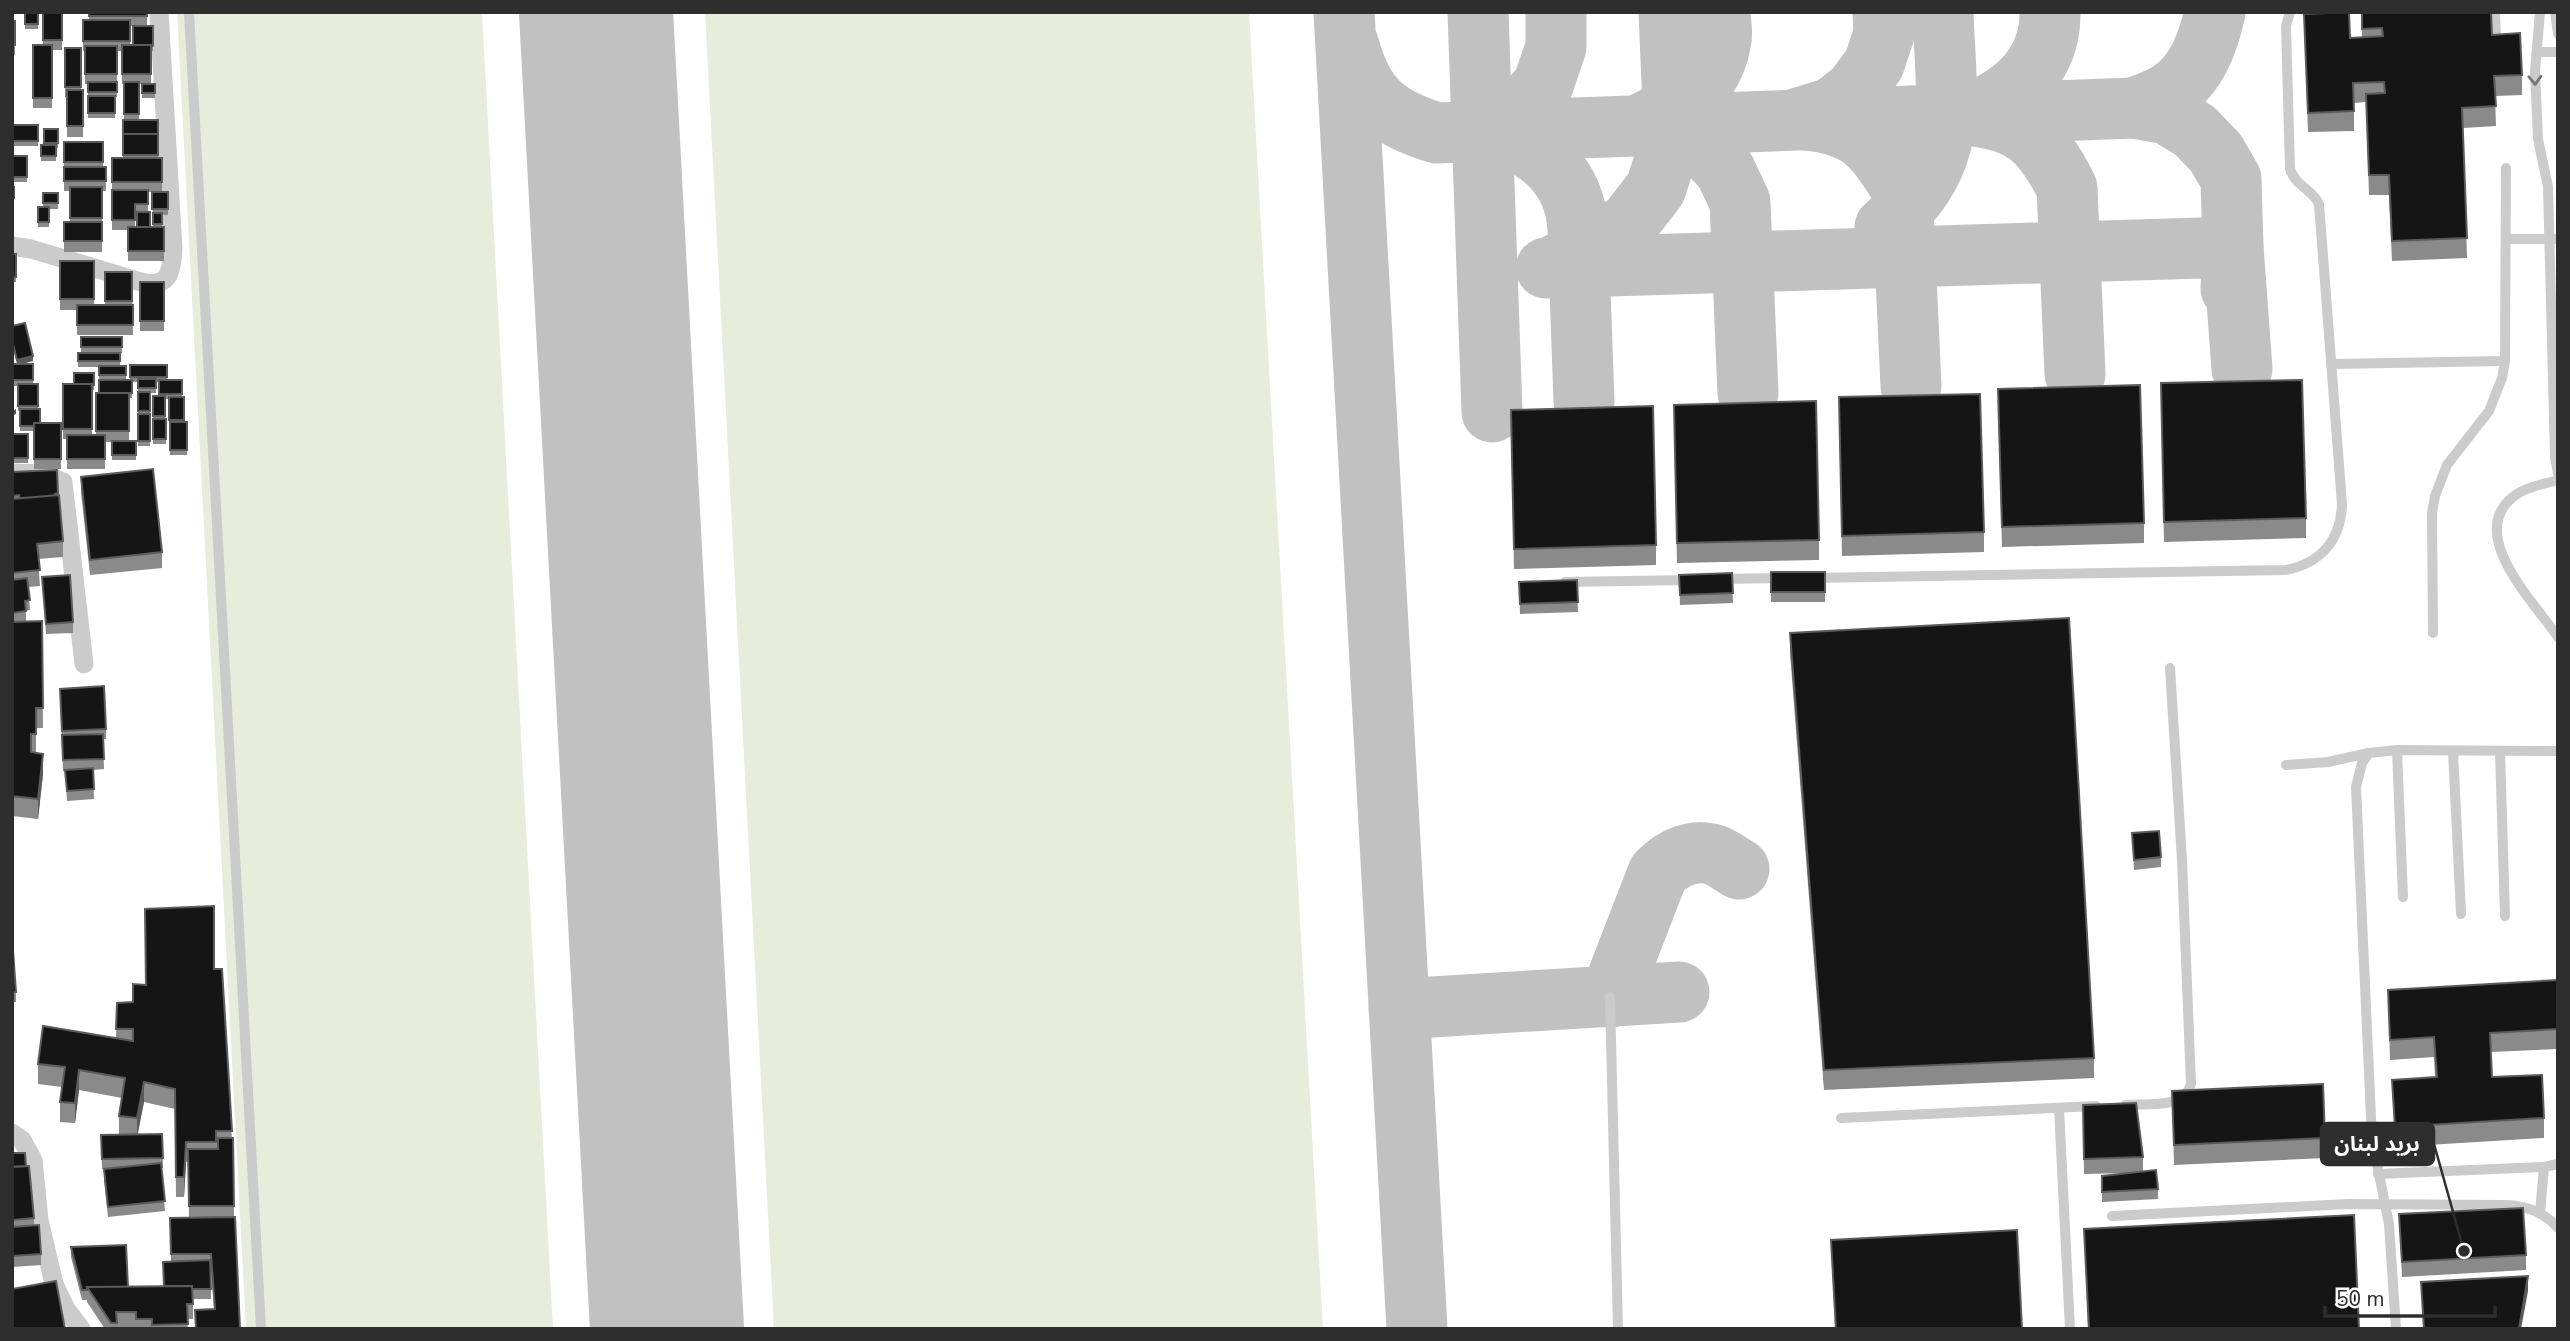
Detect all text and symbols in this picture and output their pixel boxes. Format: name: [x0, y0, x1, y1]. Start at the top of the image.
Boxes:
one-way arrow: [2528, 75, 2543, 86]
callout: بريد لبنان: [2321, 1123, 2434, 1165]
text: بريد لبنان: [2334, 1130, 2420, 1158]
scale bar: [2325, 1274, 2495, 1318]
text: 50 m: [2336, 1285, 2385, 1313]

